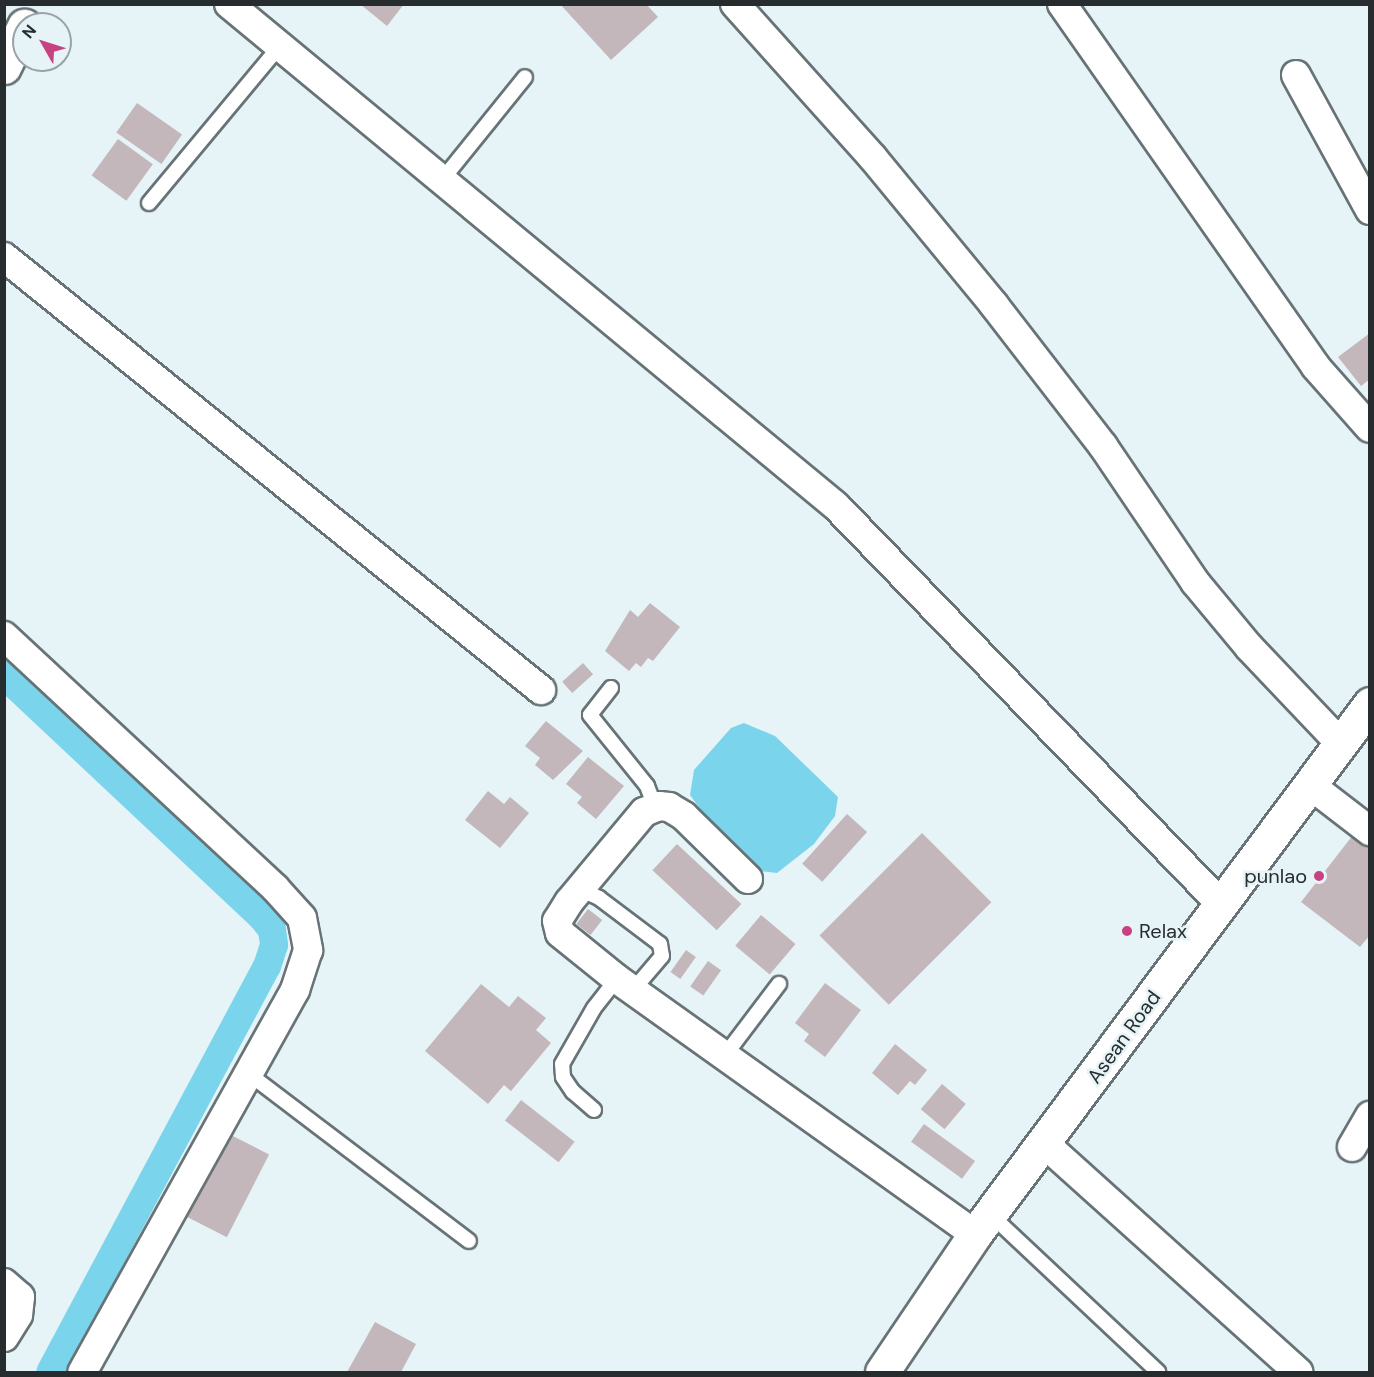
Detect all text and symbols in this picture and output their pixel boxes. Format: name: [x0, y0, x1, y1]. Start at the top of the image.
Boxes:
north arrow: [12, 12, 72, 72]
text: N: [17, 20, 41, 43]
place label: punlao: [1244, 864, 1307, 888]
marker: punlao: [1312, 869, 1326, 883]
place label: Relax: [1139, 919, 1187, 943]
marker: Relax: [1120, 924, 1134, 938]
street label: Asean Road: [1082, 986, 1166, 1088]

